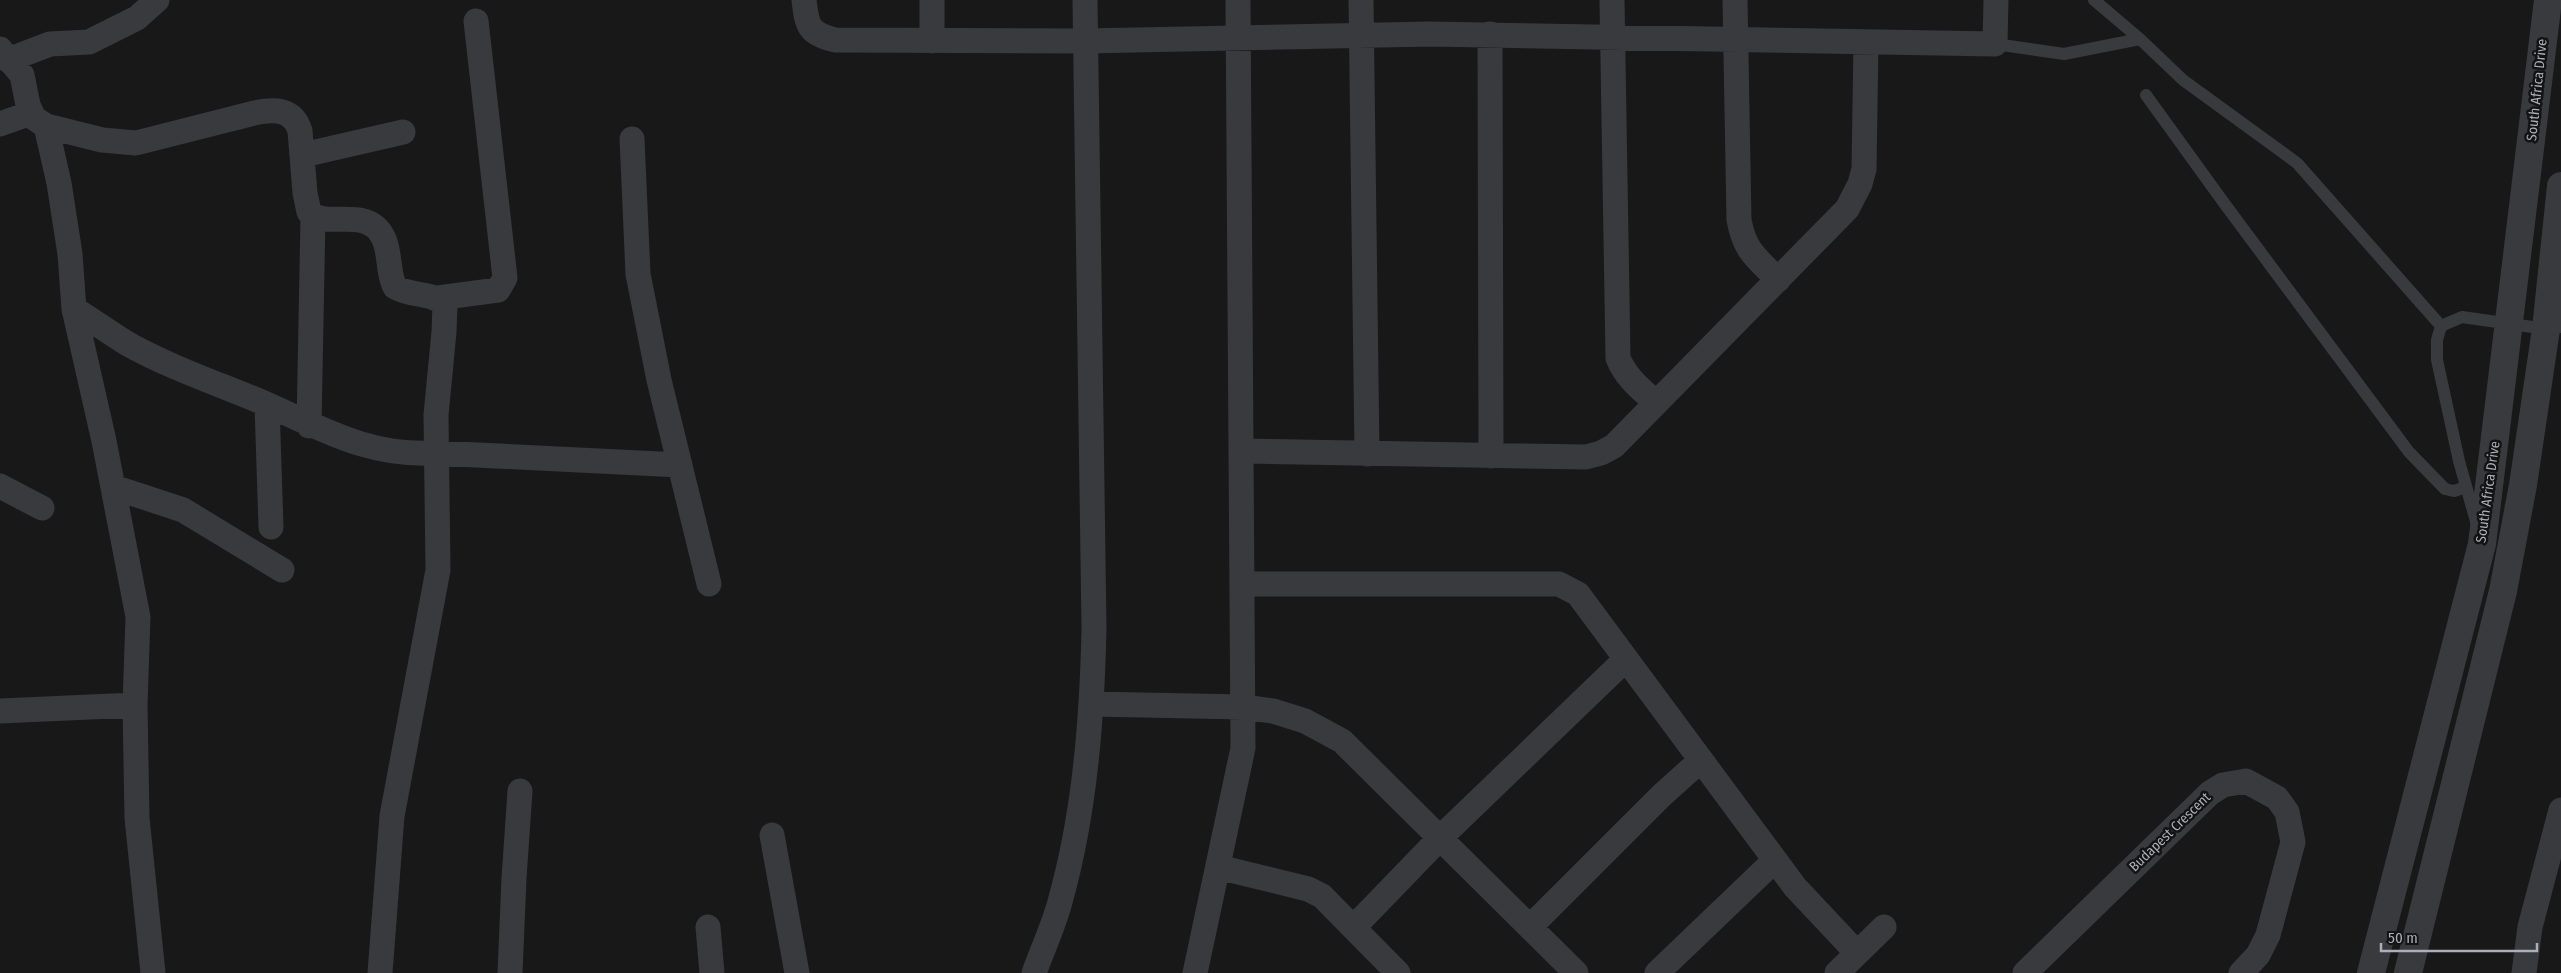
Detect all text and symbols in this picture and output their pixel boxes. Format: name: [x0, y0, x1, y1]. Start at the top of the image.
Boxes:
street label: South Africa Drive: [2523, 38, 2551, 142]
street label: South Africa Drive: [2472, 440, 2504, 544]
street label: Budapest Crescent: [2126, 789, 2214, 875]
scale bar: [2381, 920, 2537, 952]
text: 50 m: [2388, 929, 2418, 947]

